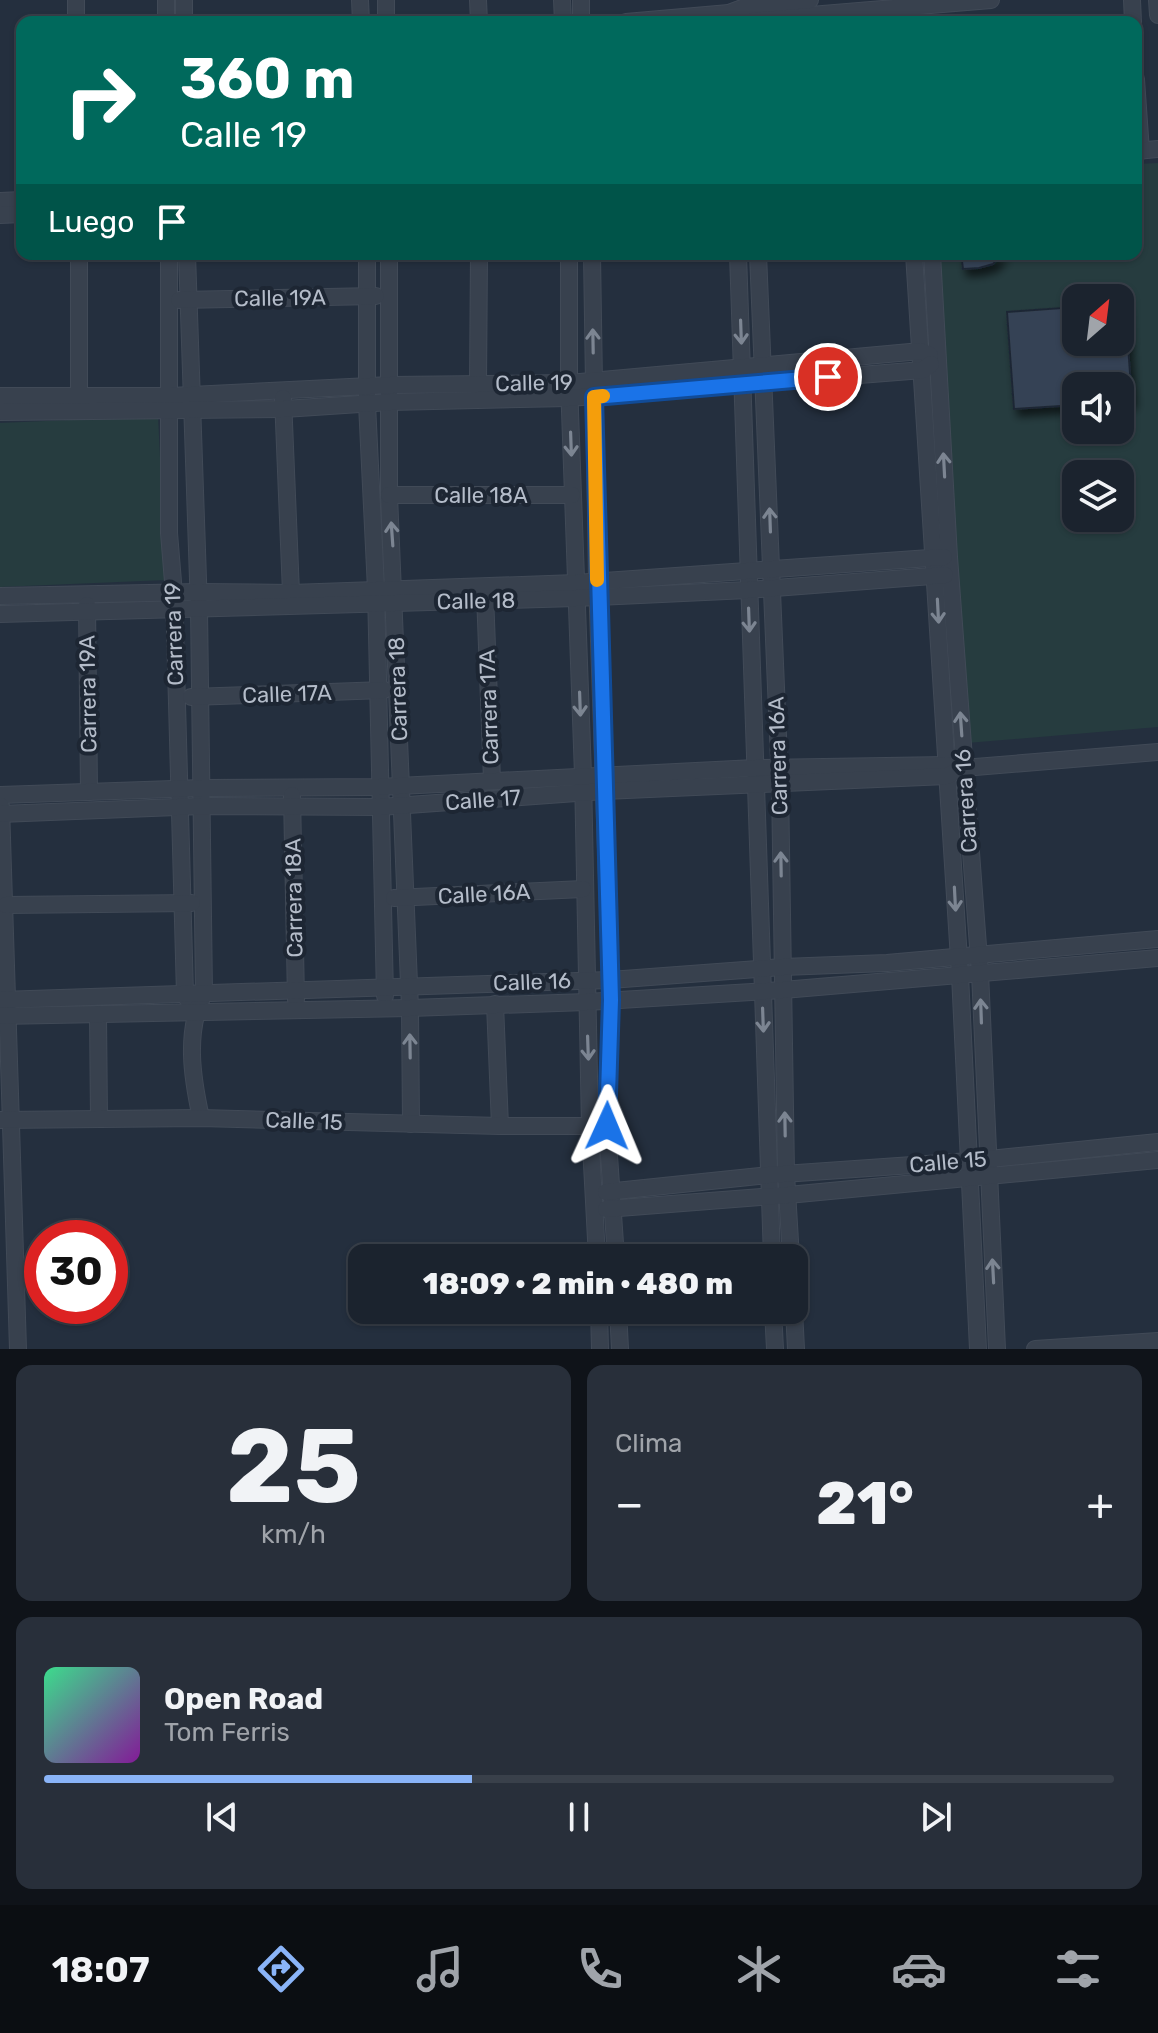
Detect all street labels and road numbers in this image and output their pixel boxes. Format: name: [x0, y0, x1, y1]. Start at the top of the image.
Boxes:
street label: Calle 19A: [234, 284, 326, 312]
street label: Calle 19: [495, 369, 573, 397]
street label: Calle 18A: [434, 482, 528, 509]
street label: Carrera 19: [159, 582, 189, 686]
street label: Calle 18: [436, 587, 516, 615]
street label: Carrera 19A: [73, 635, 103, 753]
street label: Carrera 18: [383, 636, 413, 742]
street label: Carrera 17A: [473, 648, 505, 765]
street label: Calle 17A: [242, 679, 332, 709]
street label: Carrera 16A: [762, 696, 794, 816]
street label: Carrera 16: [949, 748, 983, 854]
street label: Calle 17: [444, 784, 522, 816]
street label: Carrera 18A: [279, 838, 309, 958]
street label: Calle 16A: [437, 878, 531, 910]
street label: Calle 16: [493, 967, 571, 997]
street label: Calle 15: [265, 1106, 343, 1136]
street label: Calle 15: [908, 1145, 988, 1179]

